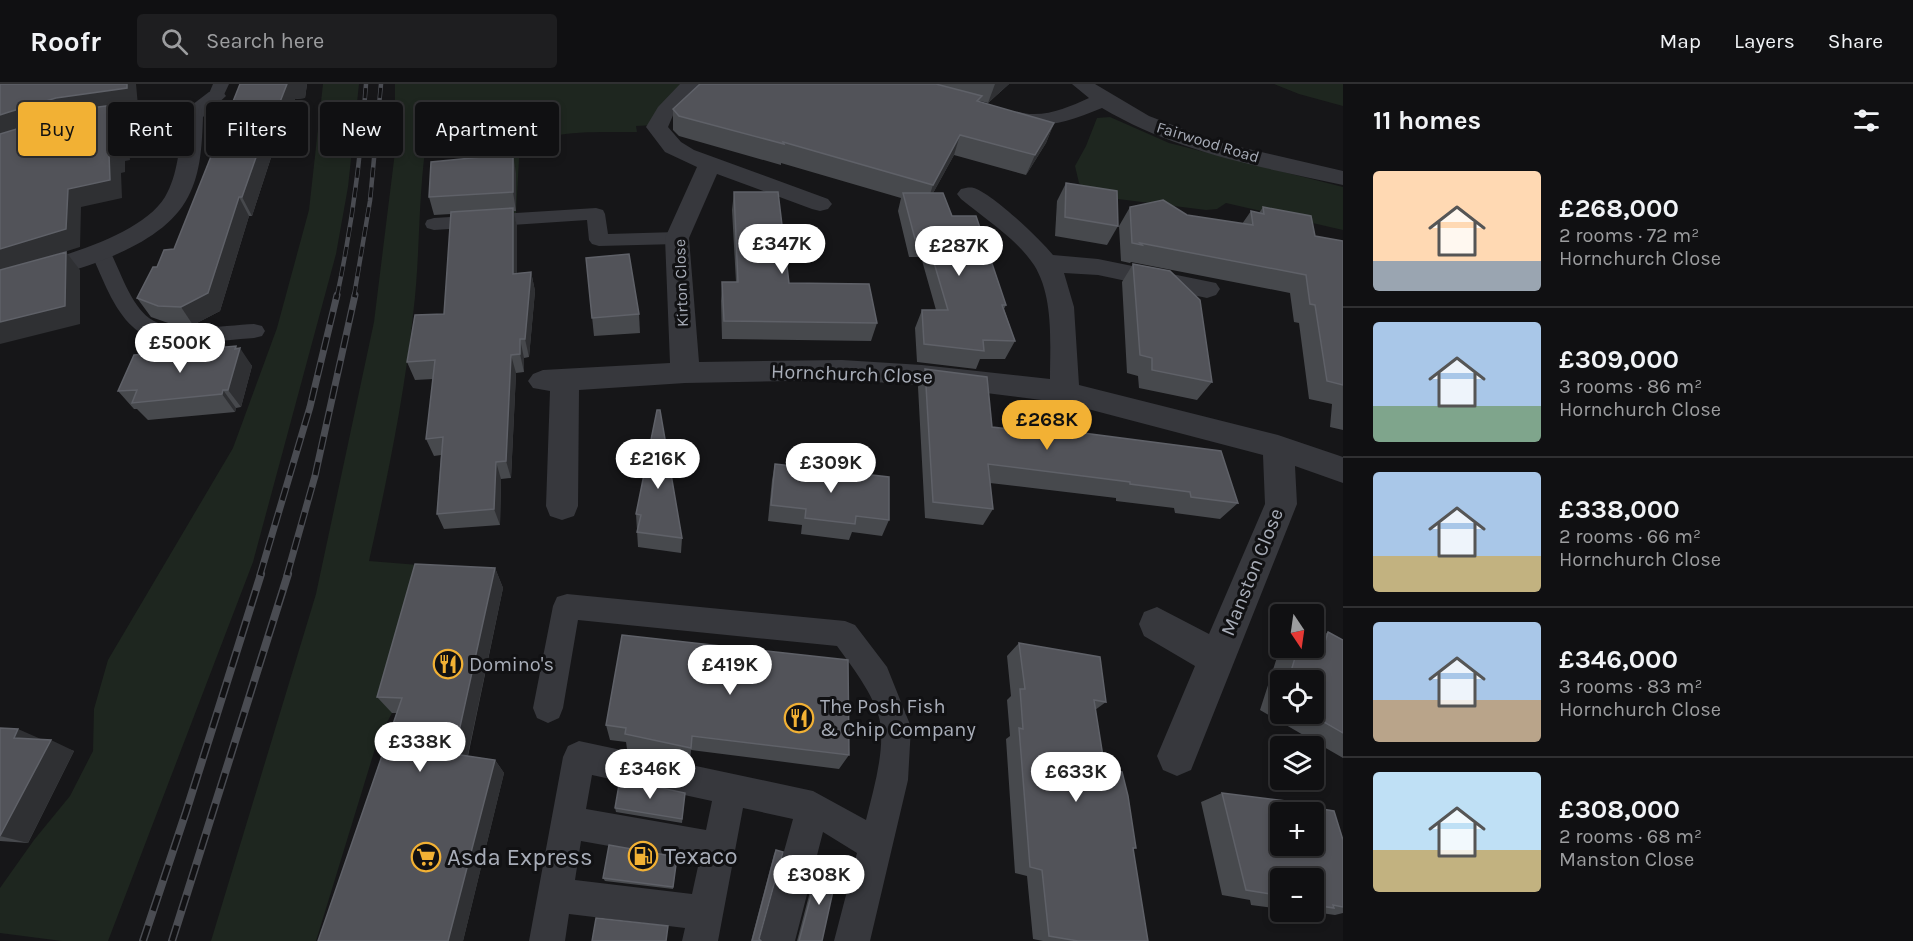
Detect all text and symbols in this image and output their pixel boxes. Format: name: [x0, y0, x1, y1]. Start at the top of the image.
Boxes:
search box: [137, 14, 557, 68]
text: Roofr: [30, 25, 101, 58]
icon: search: [158, 25, 191, 58]
text: Search here: [206, 28, 324, 54]
text: Map: [1659, 29, 1701, 53]
text: Layers: [1734, 29, 1795, 53]
text: Share: [1828, 29, 1883, 53]
chip: Buy: [18, 102, 96, 156]
chip: Rent: [108, 102, 194, 156]
chip: Filters: [206, 102, 308, 156]
chip: New: [320, 102, 403, 156]
chip: Apartment: [415, 102, 559, 156]
icon: filters: [1850, 104, 1883, 137]
text: 11 homes: [1373, 105, 1481, 136]
street label: Fairwood Road: [1154, 117, 1262, 167]
text: £268,000: [1559, 193, 1679, 224]
icon: home: [1421, 195, 1493, 267]
pin: £347K: [740, 224, 824, 275]
text: 2 rooms · 72 m²: [1559, 224, 1699, 247]
pin: £287K: [917, 226, 1001, 277]
text: £347K: [752, 232, 812, 255]
text: £287K: [929, 234, 989, 257]
street label: Kirton Close: [670, 239, 692, 327]
text: Hornchurch Close: [1559, 247, 1721, 270]
pin: £500K: [138, 323, 222, 374]
text: £500K: [149, 331, 211, 354]
text: £309,000: [1559, 344, 1679, 375]
icon: home: [1421, 346, 1493, 418]
street label: Hornchurch Close: [771, 360, 933, 388]
text: 3 rooms · 86 m²: [1559, 375, 1702, 398]
text: Hornchurch Close: [1559, 398, 1721, 421]
pin: £268K: [1005, 400, 1089, 451]
text: £268K: [1016, 408, 1078, 431]
pin: £216K: [616, 439, 700, 490]
pin: £309K: [789, 443, 873, 494]
text: £216K: [630, 447, 686, 470]
text: £309K: [800, 451, 862, 474]
text: £338,000: [1559, 494, 1680, 525]
icon: home: [1421, 496, 1493, 568]
street label: Manston Close: [1216, 505, 1288, 639]
text: 2 rooms · 66 m²: [1559, 525, 1701, 548]
text: Hornchurch Close: [1559, 548, 1721, 571]
north arrow: [1270, 604, 1324, 658]
map controls: [1270, 604, 1324, 922]
text: £346,000: [1559, 644, 1678, 675]
pin: £419K: [688, 645, 772, 696]
icon: home: [1421, 646, 1493, 718]
restaurant icon: Domino's: [432, 648, 464, 680]
place label: Domino's: [469, 653, 554, 676]
text: £419K: [702, 653, 758, 676]
button: locate: [1270, 670, 1324, 724]
text: 3 rooms · 83 m²: [1559, 675, 1703, 698]
place label: The Posh Fish & Chip Company: [820, 695, 976, 741]
text: Hornchurch Close: [1559, 698, 1721, 721]
restaurant icon: The Posh Fish & Chip Company: [783, 702, 815, 734]
pin: £338K: [378, 722, 462, 773]
text: £338K: [389, 730, 451, 753]
button: layers: [1270, 736, 1324, 790]
pin: £346K: [608, 749, 692, 800]
pin: £633K: [1034, 752, 1118, 803]
text: £346K: [619, 757, 681, 780]
text: £633K: [1045, 760, 1107, 783]
text: £308,000: [1559, 794, 1680, 825]
icon: home: [1421, 796, 1493, 868]
button: +: [1270, 802, 1324, 856]
text: 2 rooms · 68 m²: [1559, 825, 1702, 848]
fuel station icon: Texaco: [627, 840, 659, 872]
supermarket icon: Asda Express: [410, 841, 442, 873]
place label: Texaco: [664, 842, 738, 870]
place label: Asda Express: [447, 843, 593, 871]
text: Manston Close: [1559, 848, 1694, 871]
pin: £308K: [777, 855, 861, 906]
text: £308K: [787, 863, 851, 886]
button: −: [1270, 868, 1324, 922]

